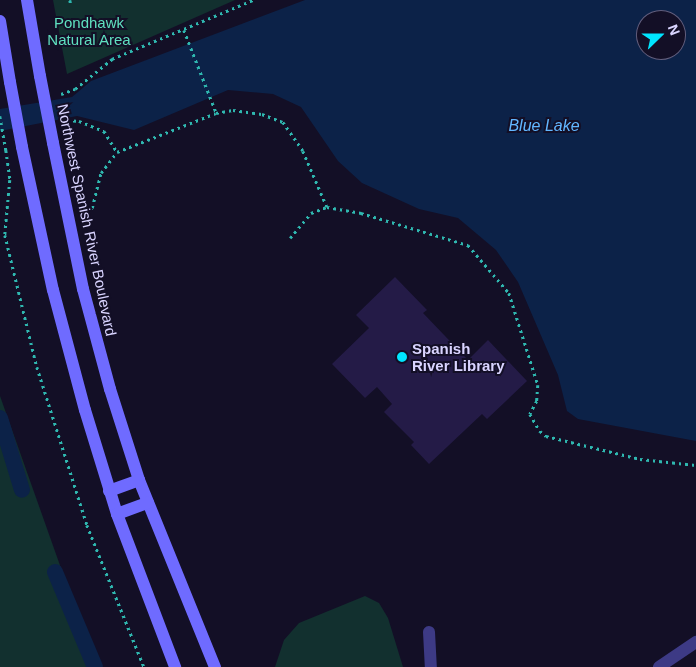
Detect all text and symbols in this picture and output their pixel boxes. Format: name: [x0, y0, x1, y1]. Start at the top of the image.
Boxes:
north arrow: [636, 10, 686, 60]
park label: Pondhawk Natural Area: [47, 13, 131, 48]
text: N: [665, 22, 683, 37]
street label: Northwest Spanish River Boulevard: [54, 102, 120, 338]
water label: Blue Lake: [508, 116, 580, 136]
place label: Spanish River Library: [412, 339, 505, 374]
marker: Spanish River Library: [396, 351, 408, 363]

